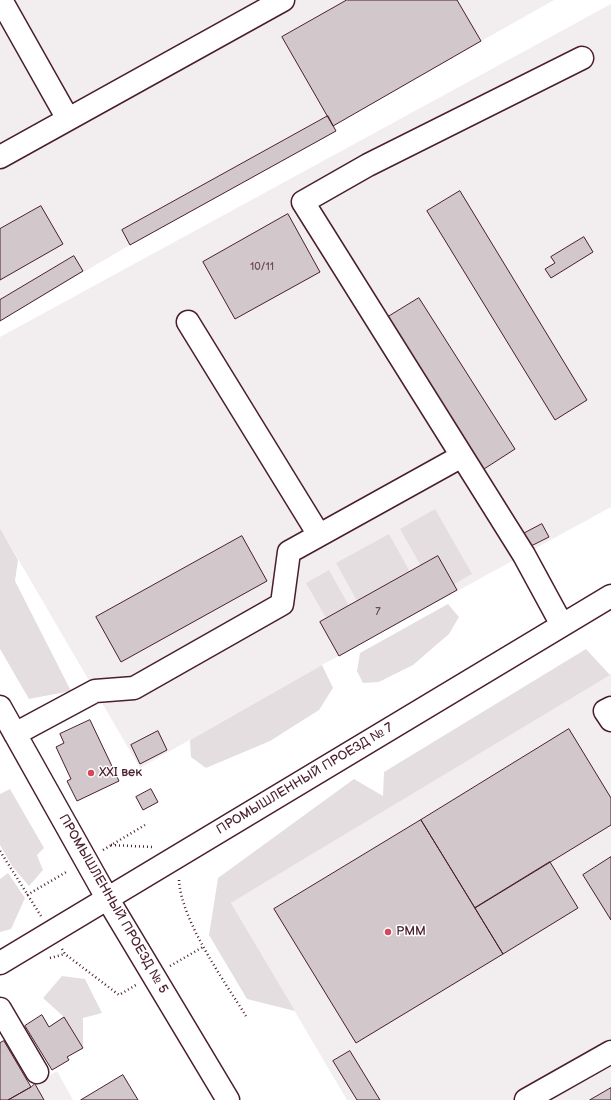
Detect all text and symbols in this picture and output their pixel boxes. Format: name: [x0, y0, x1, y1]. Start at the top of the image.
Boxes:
house number: 10/11: [250, 260, 274, 274]
house number: 7: [375, 605, 381, 619]
street label: ПРОМЫШЛЕННЫЙ ПРОЕЗД № 7: [214, 720, 396, 838]
place label: XXI век: [99, 765, 142, 781]
marker: XXI век: [86, 768, 96, 778]
street label: ПРОМЫШЛЕННЫЙ ПРОЕЗД № 5: [55, 812, 171, 996]
place label: РММ: [396, 924, 426, 940]
marker: РММ: [383, 927, 393, 937]

